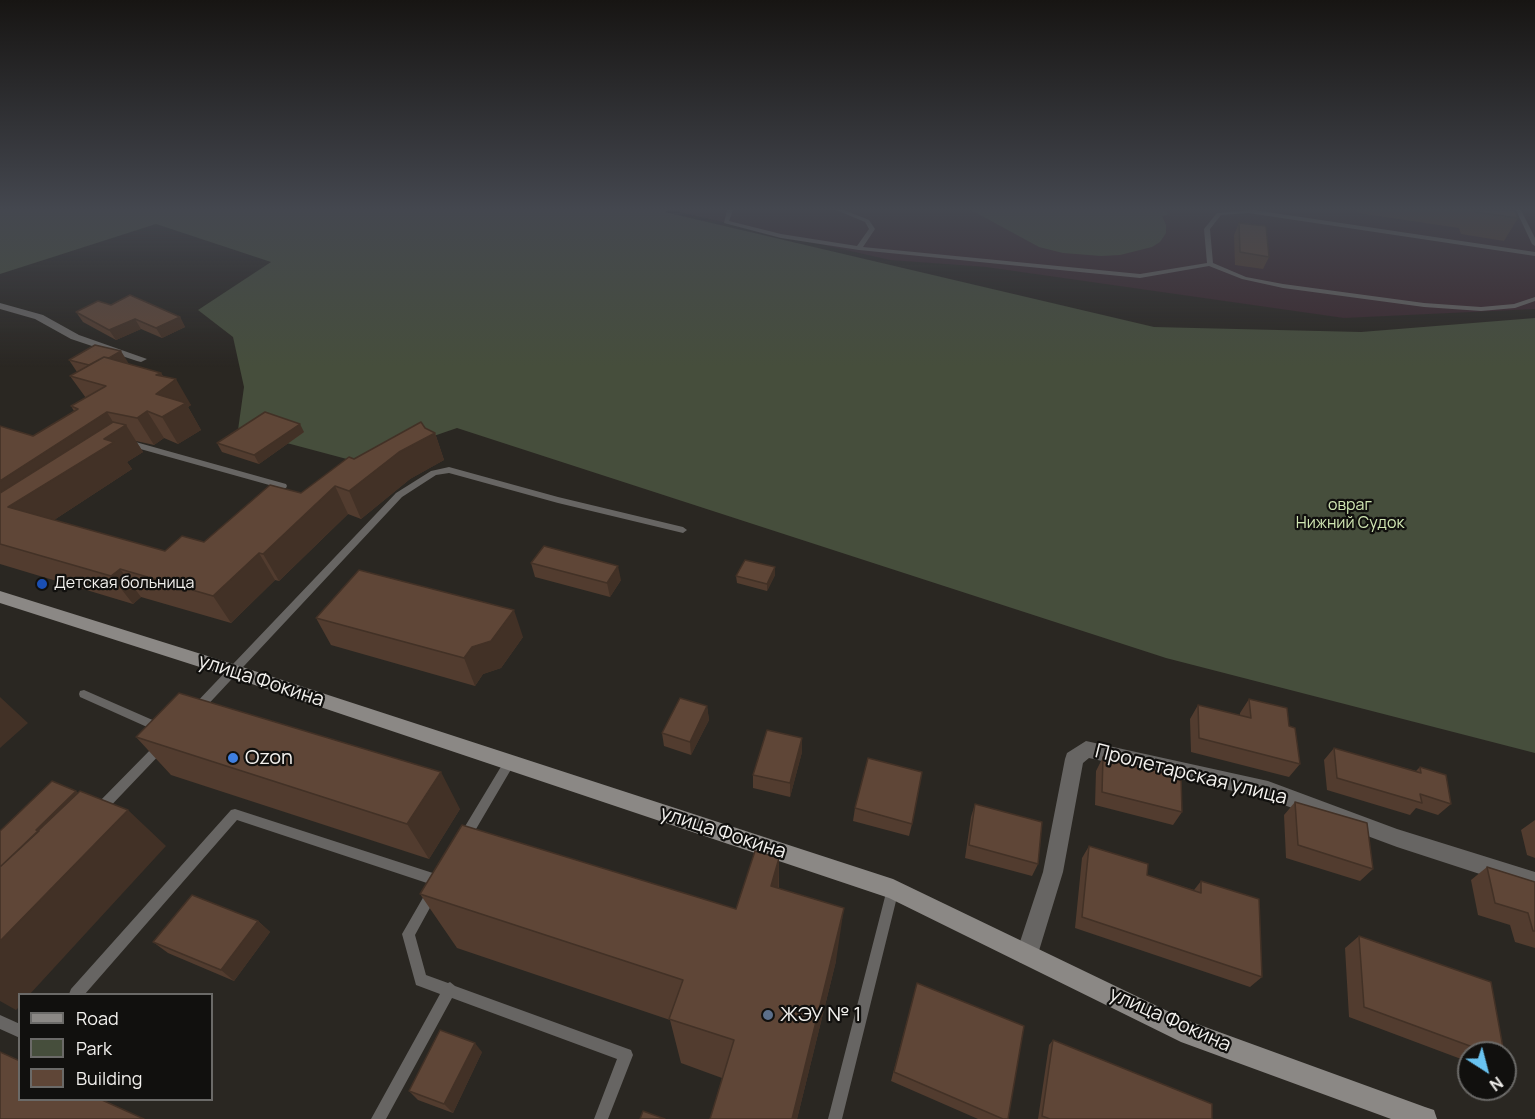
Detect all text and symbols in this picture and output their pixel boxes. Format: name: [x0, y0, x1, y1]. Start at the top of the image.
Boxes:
park label: овраг Нижний Судок: [1296, 496, 1404, 534]
place label: Детская больница: [54, 574, 194, 594]
marker: Детская больница: [35, 577, 49, 591]
street label: улица Фокина: [195, 649, 327, 713]
street label: Пролетарская улица: [1093, 740, 1289, 810]
place label: Ozon: [245, 746, 293, 770]
marker: Ozon: [226, 751, 240, 765]
street label: улица Фокина: [657, 801, 789, 865]
street label: улица Фокина: [1105, 982, 1235, 1058]
legend: [18, 993, 213, 1101]
place label: ЖЭУ № 1: [780, 1003, 861, 1027]
text: Road: [76, 1006, 119, 1030]
marker: ЖЭУ № 1: [761, 1008, 775, 1022]
text: Park: [76, 1036, 112, 1060]
north arrow: [1457, 1041, 1517, 1101]
text: Building: [76, 1066, 142, 1090]
text: N: [1485, 1072, 1508, 1096]

